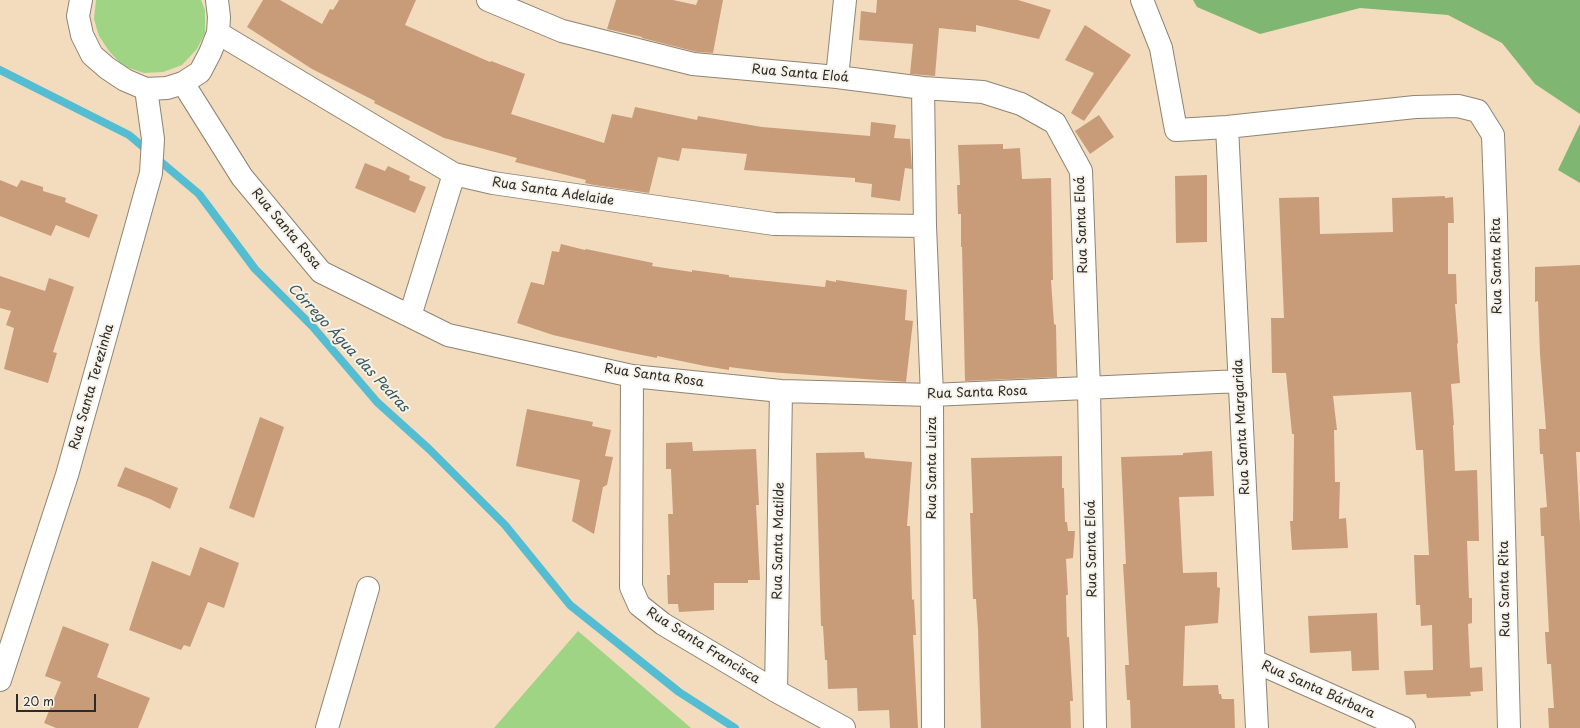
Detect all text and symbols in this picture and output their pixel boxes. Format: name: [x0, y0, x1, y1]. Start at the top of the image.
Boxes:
street label: Rua Santa Eloá: [751, 62, 849, 86]
street label: Rua Santa Adelaide: [491, 175, 615, 209]
street label: Rua Santa Eloá: [1073, 176, 1091, 274]
street label: Rua Santa Rosa: [248, 186, 324, 272]
street label: Rua Santa Rita: [1488, 218, 1506, 314]
water label: Córrego Água das Pedras: [284, 280, 412, 416]
street label: Rua Santa Terezinha: [67, 322, 117, 452]
street label: Rua Santa Margarida: [1231, 359, 1253, 495]
street label: Rua Santa Rosa: [603, 361, 705, 391]
street label: Rua Santa Rosa: [927, 383, 1027, 403]
street label: Rua Santa Luiza: [924, 417, 940, 519]
street label: Rua Santa Matilde: [770, 482, 788, 600]
street label: Rua Santa Eloá: [1083, 500, 1101, 598]
street label: Rua Santa Rita: [1496, 541, 1514, 637]
street label: Rua Santa Francisca: [643, 605, 763, 687]
street label: Rua Santa Bárbara: [1259, 658, 1377, 722]
scale bar: [18, 686, 98, 712]
text: 20 m: [23, 692, 54, 710]

